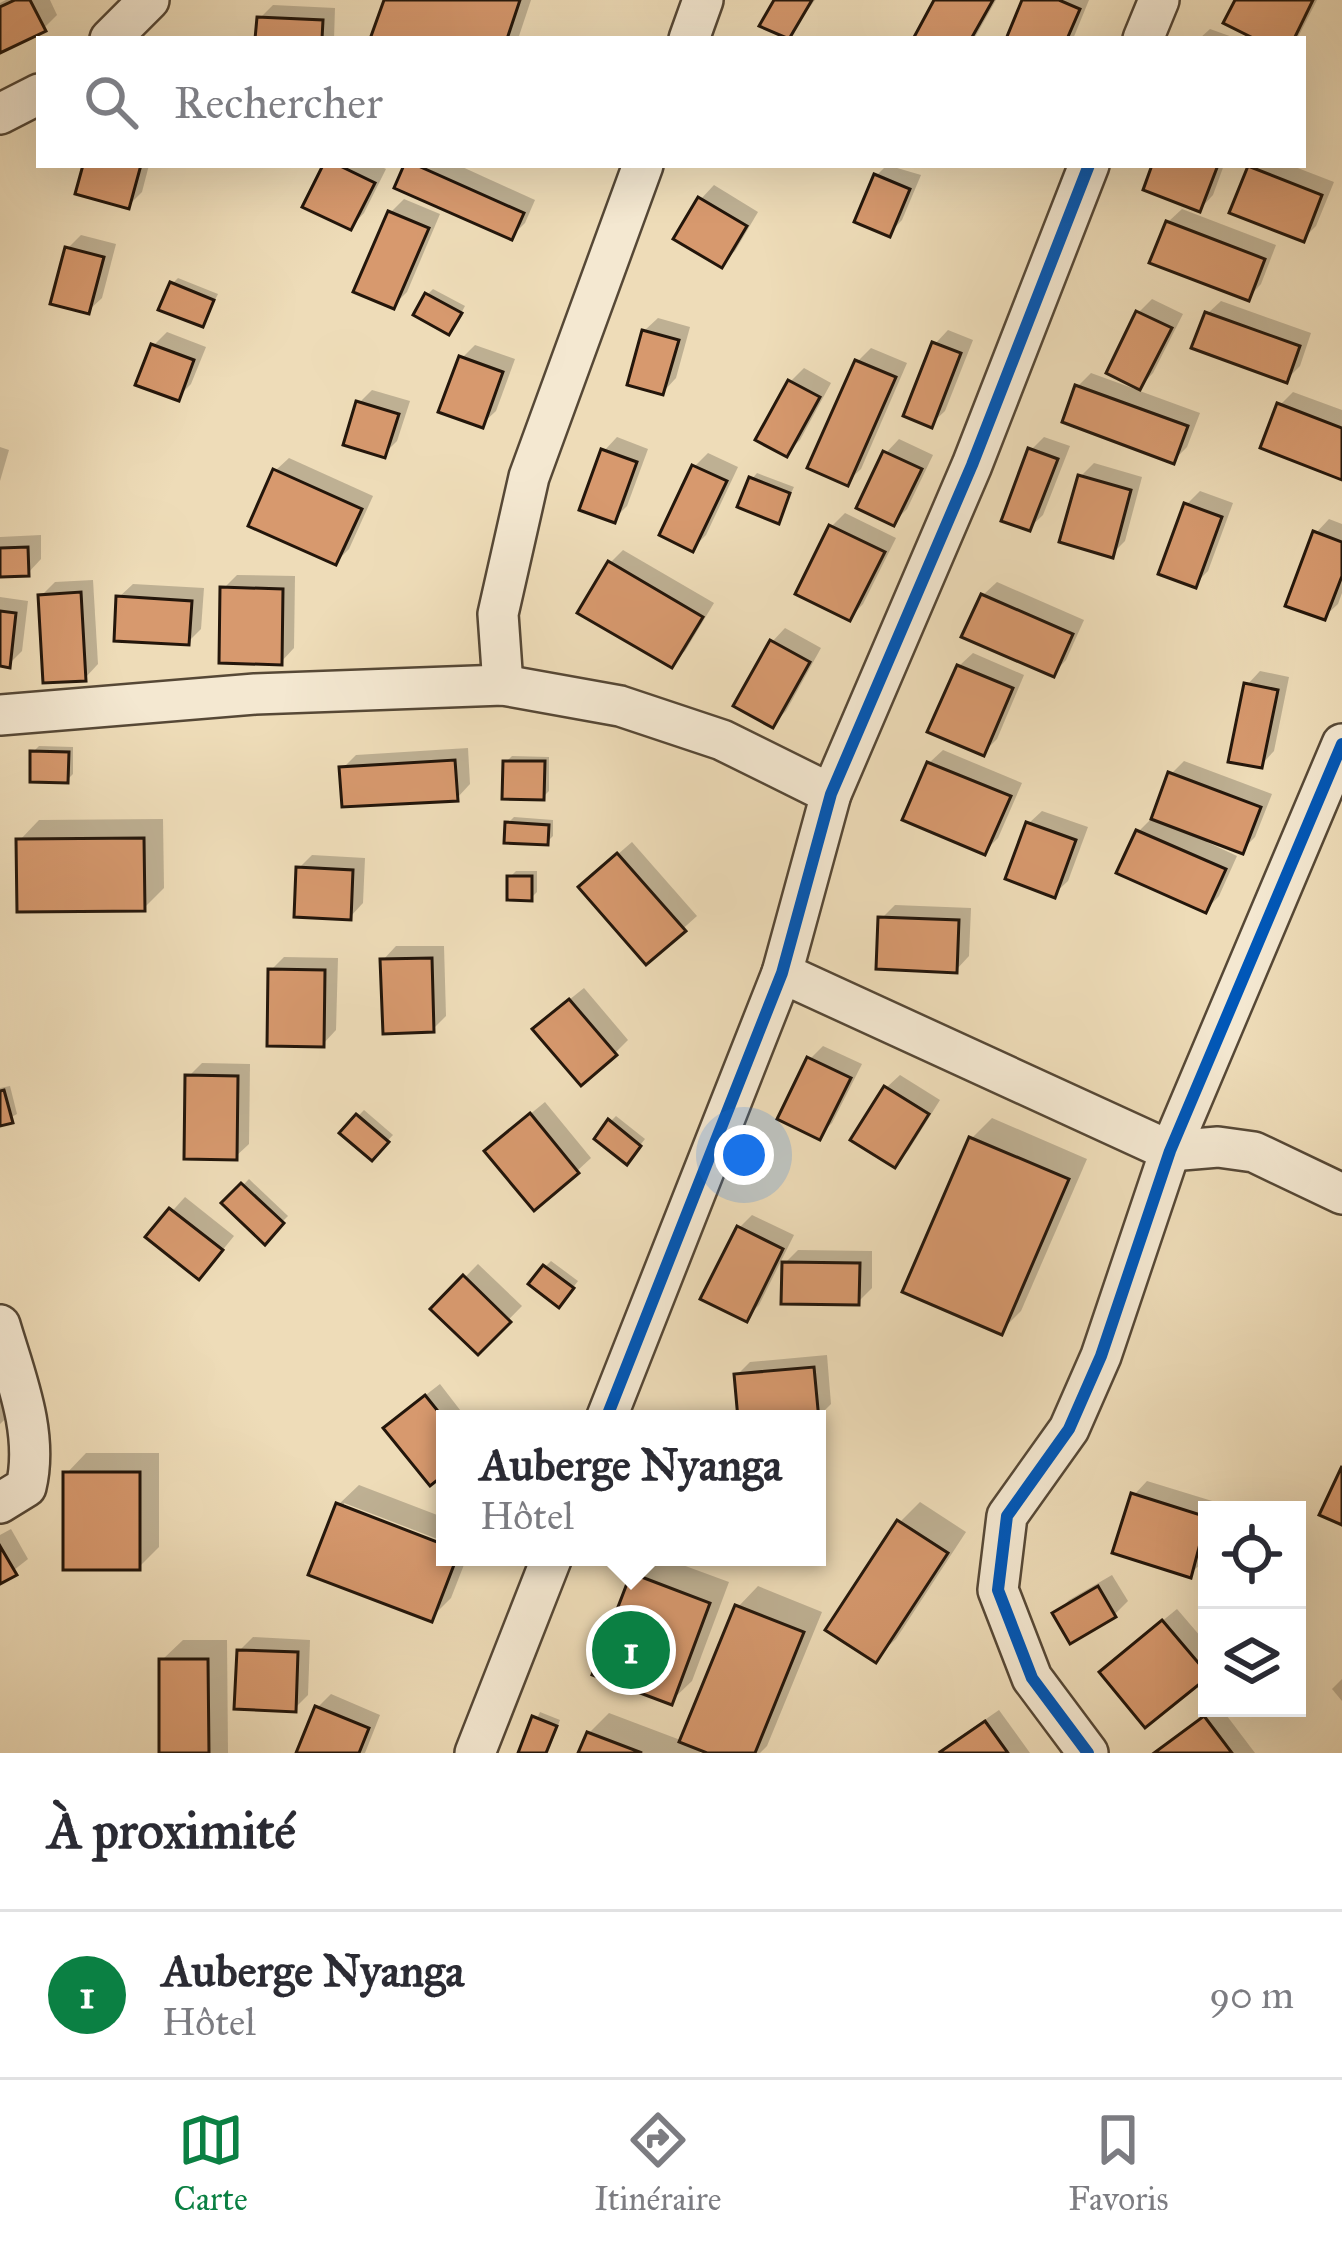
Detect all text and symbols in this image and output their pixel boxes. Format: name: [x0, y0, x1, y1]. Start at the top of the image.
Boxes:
search box: [36, 36, 1306, 168]
icon: search: [78, 69, 144, 135]
text: Rechercher: [174, 75, 383, 130]
your location: [714, 1125, 774, 1185]
popup: [436, 1410, 826, 1566]
text: Auberge Nyanga: [480, 1437, 782, 1492]
text: Hôtel: [480, 1492, 574, 1540]
map controls: [1198, 1501, 1306, 1717]
button: locate: [1198, 1501, 1306, 1609]
pin: 1: [592, 1605, 670, 1695]
button: layers: [1198, 1609, 1306, 1717]
text: À proximité: [48, 1800, 296, 1862]
text: Auberge Nyanga: [162, 1943, 464, 1998]
text: 1: [79, 1971, 95, 2019]
text: 90 m: [1209, 1971, 1294, 2019]
text: Hôtel: [162, 1998, 256, 2046]
tab: Carte: [173, 2107, 248, 2219]
tab: Itinéraire: [594, 2107, 722, 2219]
tab: Favoris: [1068, 2107, 1169, 2219]

